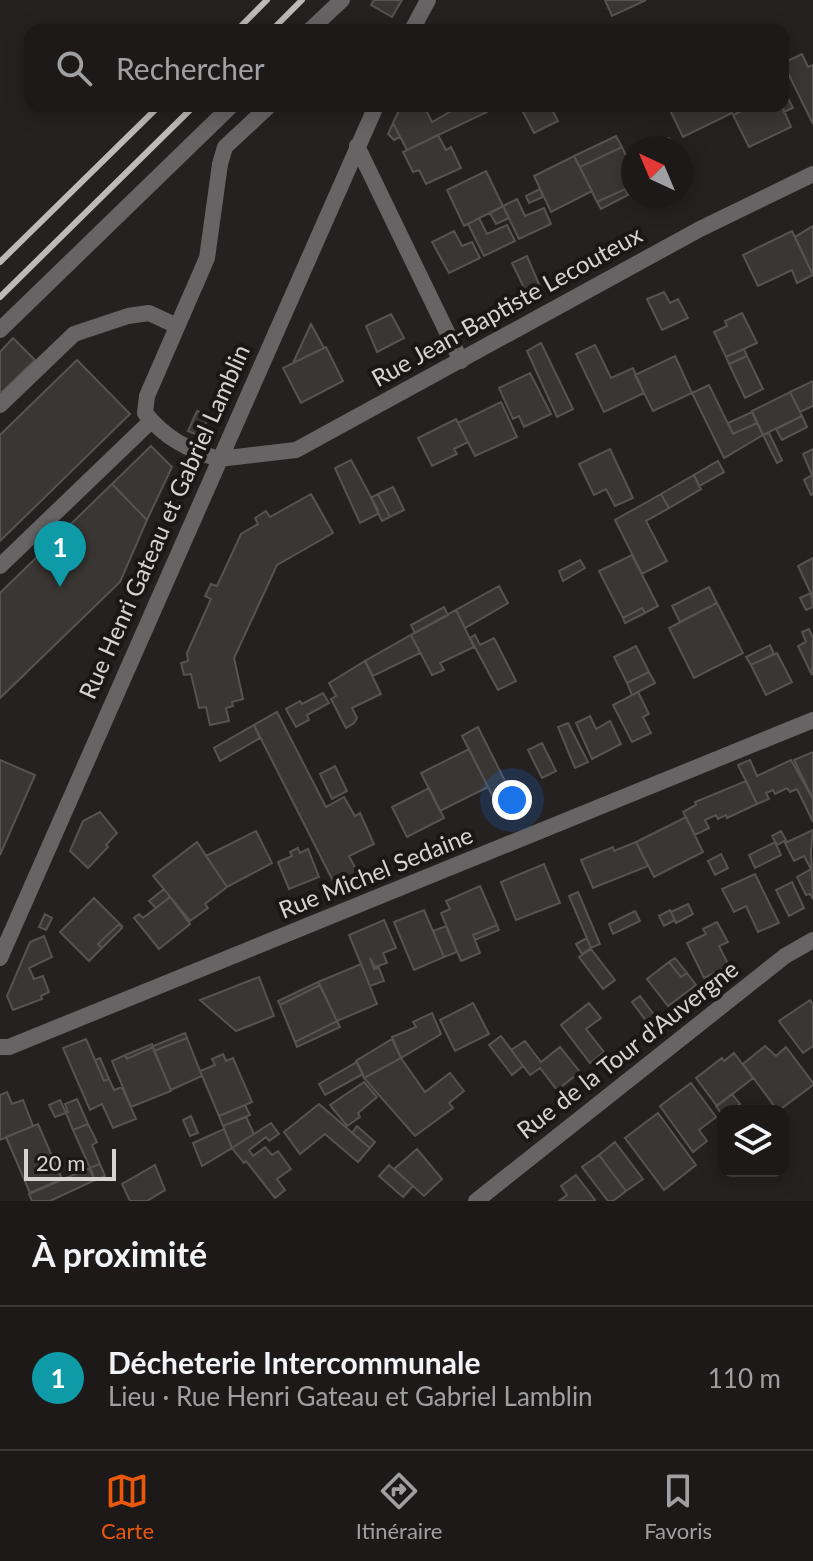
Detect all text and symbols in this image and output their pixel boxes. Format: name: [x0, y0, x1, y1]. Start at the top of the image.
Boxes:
search box: [24, 24, 789, 112]
icon: search: [52, 46, 96, 90]
text: Rechercher: [116, 50, 265, 86]
north arrow: [621, 136, 693, 208]
street label: Rue Jean-Baptiste Lecouteux: [366, 219, 647, 392]
street label: Rue Henri Gateau et Gabriel Lamblin: [72, 340, 255, 703]
pin: 1: [34, 521, 86, 587]
your location: [492, 780, 532, 820]
street label: Rue Michel Sedaine: [274, 819, 477, 924]
street label: Rue de la Tour d'Auvergne: [511, 953, 743, 1144]
map controls: [717, 1105, 789, 1177]
button: layers: [717, 1105, 789, 1177]
scale bar: [24, 1145, 116, 1181]
text: 20 m: [36, 1149, 85, 1176]
text: À proximité: [32, 1233, 207, 1274]
text: Décheterie Intercommunale: [108, 1344, 480, 1380]
text: 1: [50, 1362, 66, 1394]
text: 110 m: [708, 1362, 781, 1394]
text: Lieu · Rue Henri Gateau et Gabriel Lamblin: [108, 1380, 593, 1412]
tab: Carte: [101, 1469, 154, 1544]
tab: Itinéraire: [356, 1469, 442, 1544]
tab: Favoris: [644, 1469, 712, 1544]

